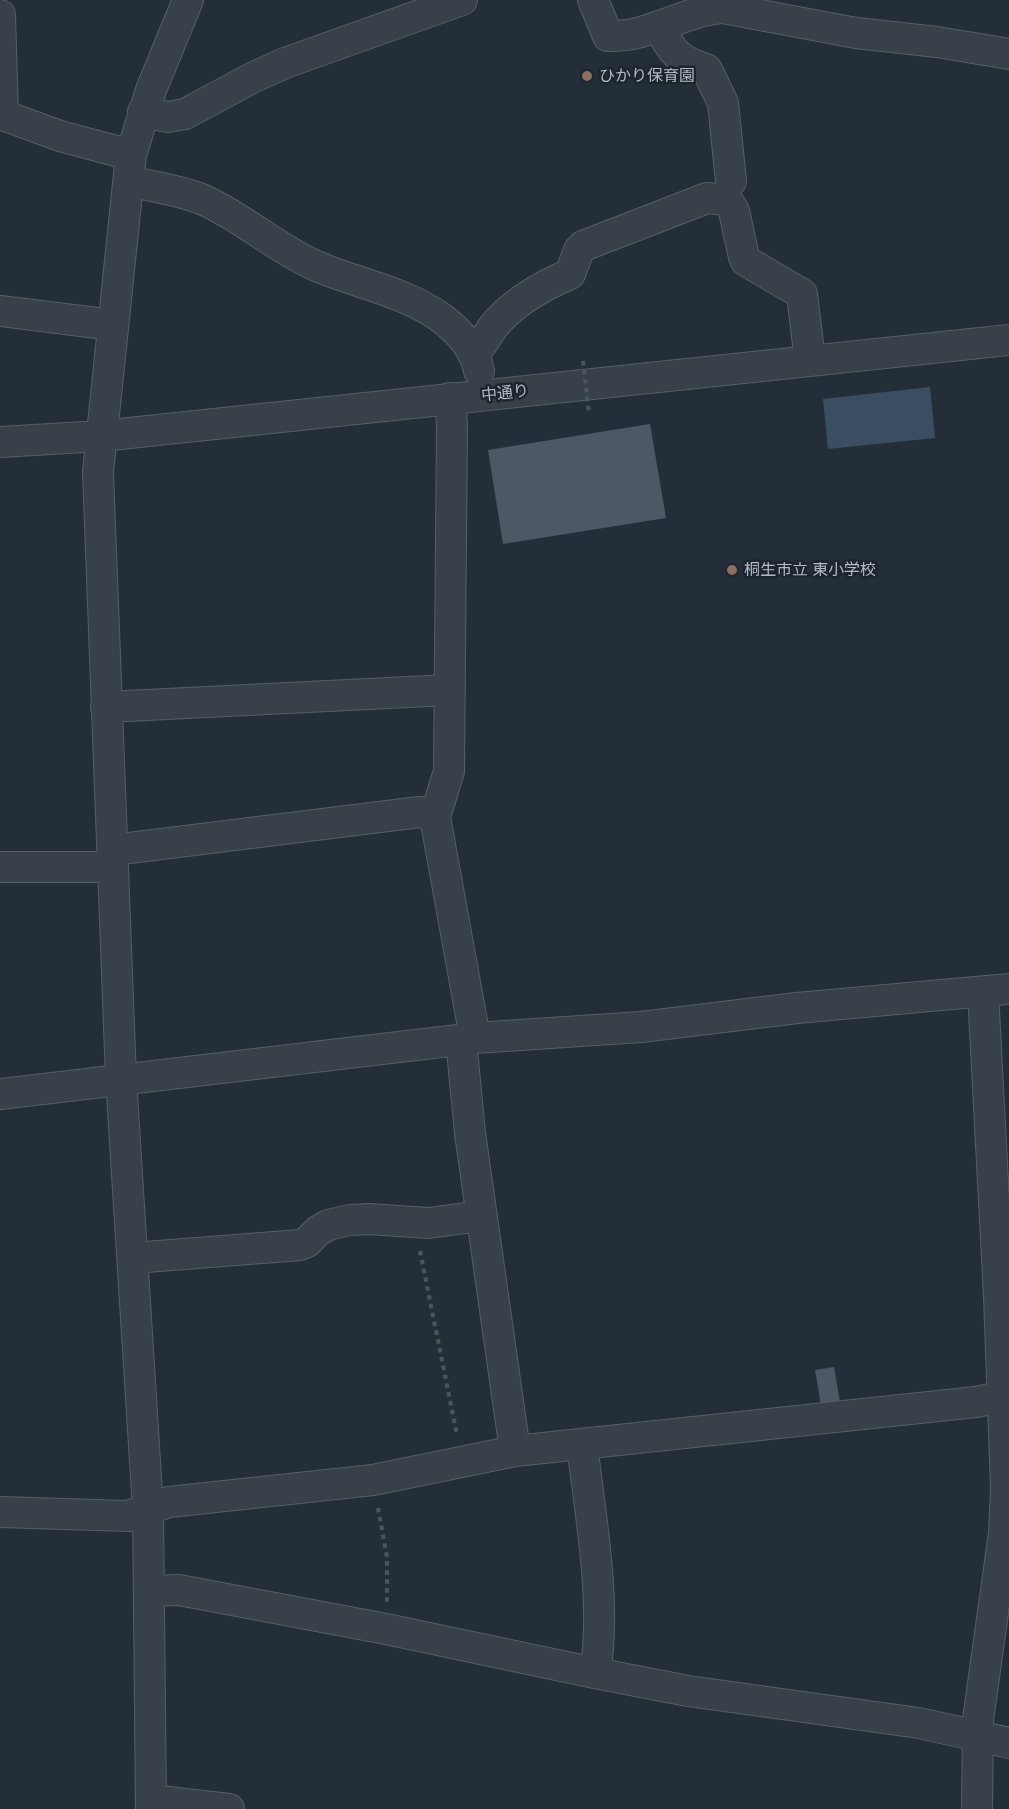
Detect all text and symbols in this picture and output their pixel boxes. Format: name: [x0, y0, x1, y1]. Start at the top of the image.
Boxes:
place label: ひかり保育園: [599, 66, 695, 86]
marker: ひかり保育園: [580, 69, 594, 83]
street label: 中通り: [480, 381, 530, 405]
place label: 桐生市立 東小学校: [744, 560, 876, 580]
marker: 桐生市立 東小学校: [725, 563, 739, 577]

